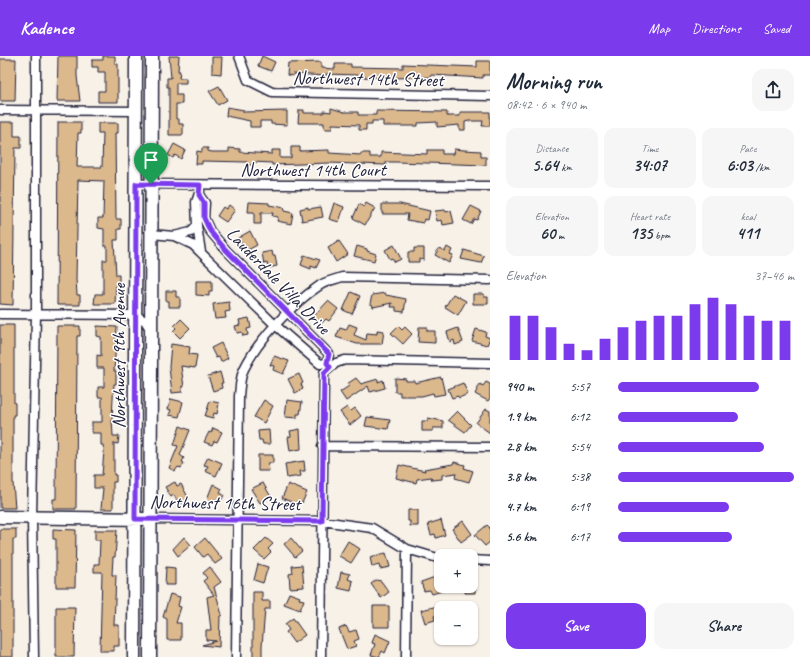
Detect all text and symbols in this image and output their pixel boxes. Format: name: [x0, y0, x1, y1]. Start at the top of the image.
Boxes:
text: Kadence: [20, 16, 74, 40]
text: Map: [649, 20, 670, 37]
text: Directions: [692, 20, 741, 37]
text: Saved: [763, 20, 790, 37]
street label: Northwest 14th Street: [292, 66, 445, 92]
text: Morning run: [506, 68, 602, 96]
button: share: [752, 69, 794, 111]
text: 08:42 · 6 × 940 m: [506, 97, 587, 113]
text: Distance: [536, 141, 568, 155]
text: Time: [642, 141, 658, 155]
text: Pace: [740, 141, 756, 155]
pin: [134, 143, 168, 184]
icon: arrive: [140, 149, 162, 171]
text: 5.64: [532, 155, 558, 176]
text: 34:07: [633, 155, 667, 176]
text: 6:03: [726, 155, 753, 176]
street label: Northwest 14th Court: [240, 158, 388, 182]
text: km: [558, 160, 572, 174]
text: /km: [753, 160, 770, 174]
text: Elevation: [535, 209, 569, 223]
text: Heart rate: [630, 209, 670, 223]
text: kcal: [741, 209, 755, 223]
street label: Lauderdale Villa Drive: [221, 222, 337, 341]
text: 60: [540, 223, 555, 244]
text: 135: [630, 223, 652, 244]
text: 411: [737, 223, 759, 244]
text: m: [555, 228, 564, 242]
text: bpm: [652, 228, 670, 242]
text: Elevation: [506, 268, 546, 284]
text: 37–46 m: [754, 268, 794, 284]
street label: Northwest 9th Avenue: [107, 282, 131, 429]
text: 940 m: [506, 379, 534, 395]
text: 5:57: [570, 379, 590, 395]
text: 1.9 km: [506, 409, 536, 425]
text: 6:12: [570, 409, 590, 425]
text: 2.8 km: [506, 439, 536, 455]
text: 5:54: [570, 439, 590, 455]
text: 3.8 km: [506, 469, 536, 485]
text: 5:38: [570, 469, 590, 485]
street label: Northwest 16th Street: [149, 490, 302, 516]
text: 4.7 km: [506, 499, 536, 515]
text: 6:19: [570, 499, 590, 515]
text: 5.6 km: [506, 529, 536, 545]
text: 6:17: [570, 529, 590, 545]
map controls: [434, 549, 478, 645]
button: +: [434, 549, 478, 593]
button: −: [434, 601, 478, 645]
button: Save: [506, 603, 646, 649]
button: Share: [654, 603, 794, 649]

